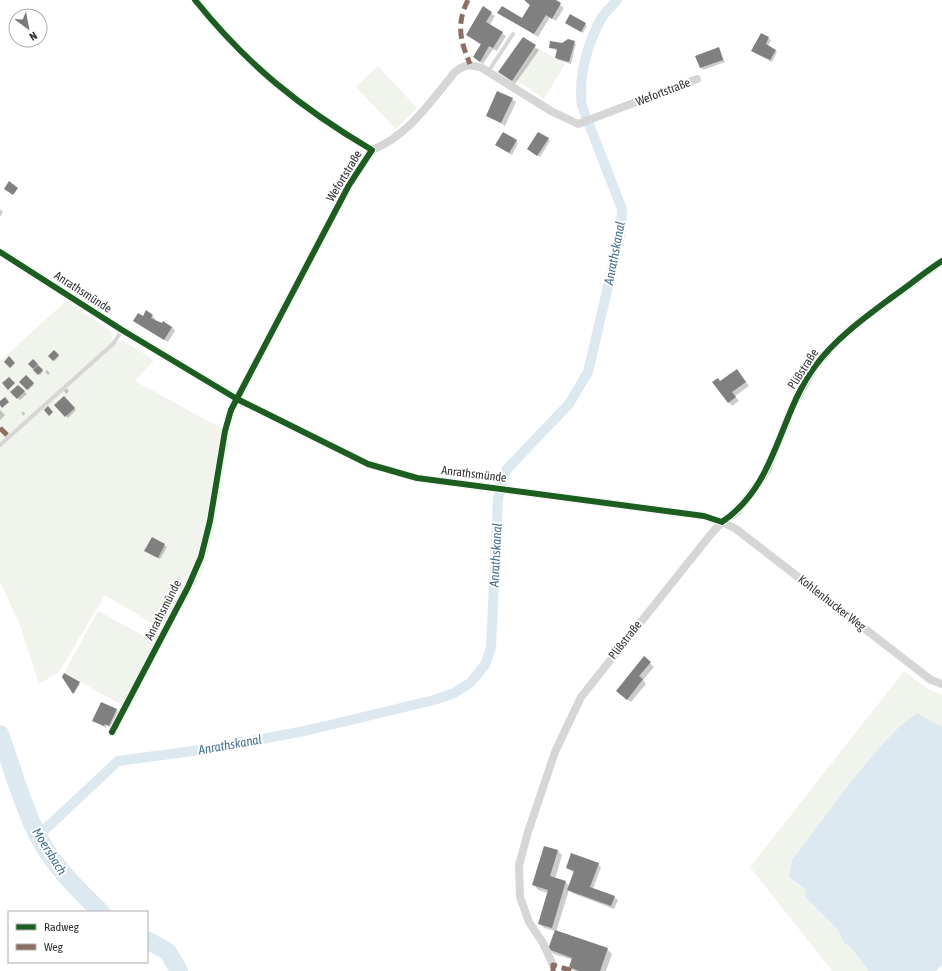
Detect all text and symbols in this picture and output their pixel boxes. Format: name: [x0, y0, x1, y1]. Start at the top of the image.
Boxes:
north arrow: [8, 8, 48, 48]
text: N: [27, 30, 39, 43]
street label: Wefortstraße: [634, 75, 692, 109]
street label: Wefortstraße: [323, 148, 365, 204]
water label: Anrathskanal: [601, 220, 628, 287]
street label: Anrathsmünde: [52, 268, 114, 316]
street label: Plißstraße: [785, 346, 821, 392]
street label: Anrathsmünde: [441, 463, 507, 485]
water label: Anrathskanal: [486, 523, 505, 588]
street label: Kohlenhucker Weg: [795, 572, 869, 634]
street label: Anrathsmünde: [142, 578, 184, 642]
street label: Plißstraße: [606, 618, 644, 662]
water label: Anrathskanal: [196, 732, 263, 758]
water label: Moersbach: [29, 825, 70, 878]
legend: [8, 911, 148, 963]
text: Radweg: [44, 920, 80, 934]
text: Weg: [44, 940, 64, 954]

